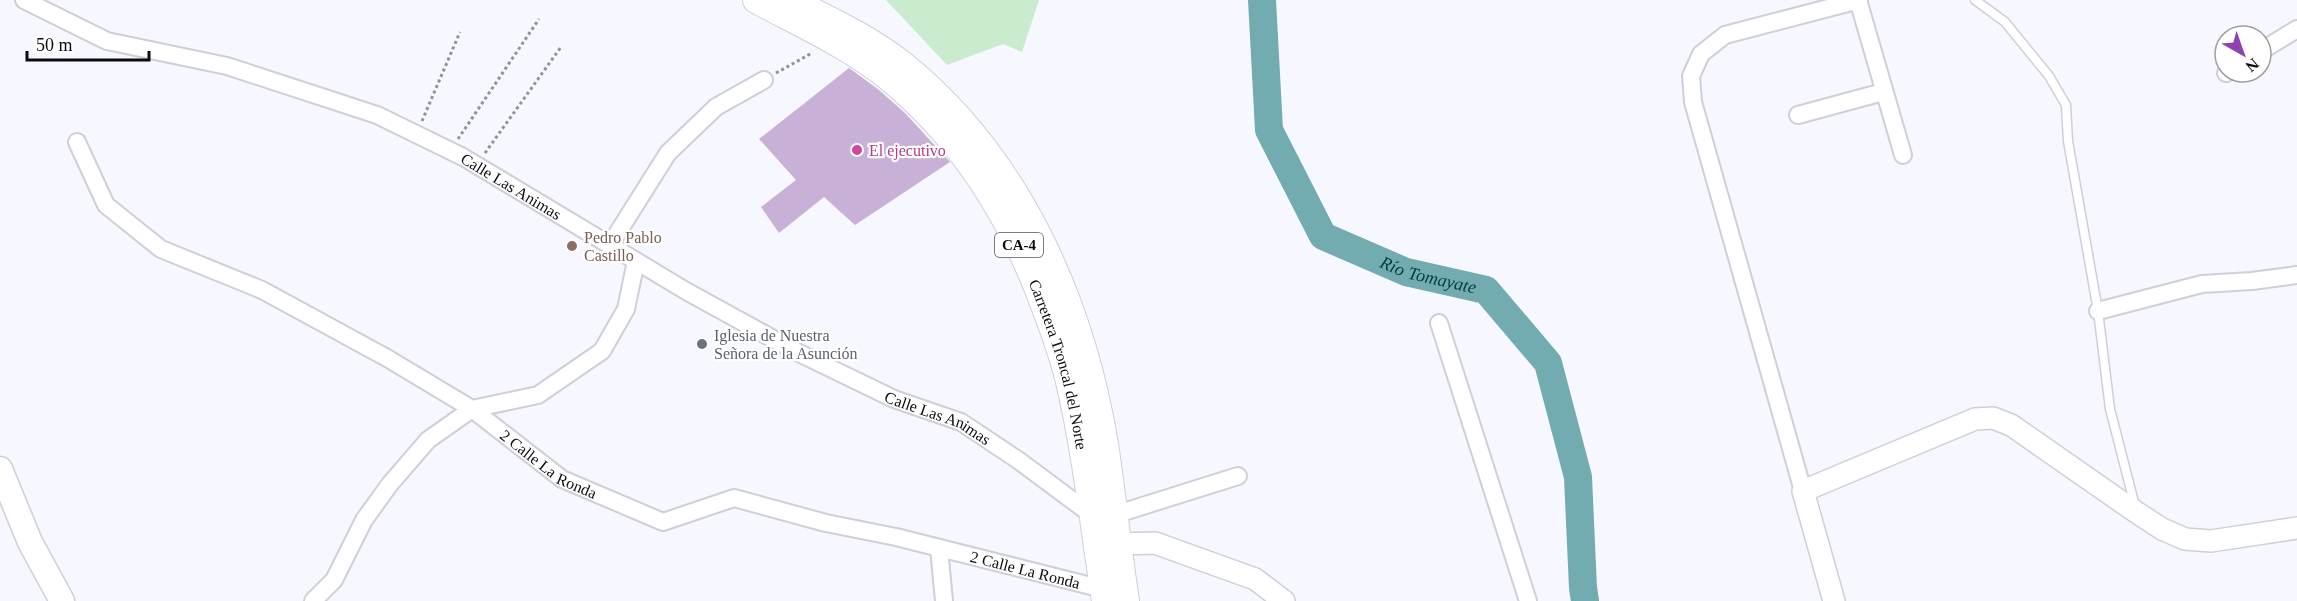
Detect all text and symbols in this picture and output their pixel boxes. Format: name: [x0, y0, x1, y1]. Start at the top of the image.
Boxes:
scale bar: [27, 24, 148, 62]
north arrow: [2213, 24, 2273, 84]
text: 50 m: [36, 35, 73, 55]
text: N: [2242, 55, 2262, 76]
place label: El ejecutivo: [869, 142, 946, 160]
marker: El ejecutivo: [850, 143, 864, 157]
street label: Calle Las Animas: [458, 150, 564, 223]
place label: Pedro Pablo Castillo: [584, 229, 662, 264]
road number: CA-4: [995, 233, 1043, 257]
marker: Pedro Pablo Castillo: [565, 239, 579, 253]
water label: Río Tomayate: [1376, 252, 1478, 298]
street label: Carretera Troncal del Norte: [1026, 277, 1090, 451]
place label: Iglesia de Nuestra Señora de la Asunción: [714, 327, 858, 362]
marker: Iglesia de Nuestra Señora de la Asunción: [695, 337, 709, 351]
street label: Calle Las Animas: [882, 388, 994, 448]
street label: 2 Calle La Ronda: [497, 426, 599, 502]
street label: 2 Calle La Ronda: [969, 548, 1082, 592]

